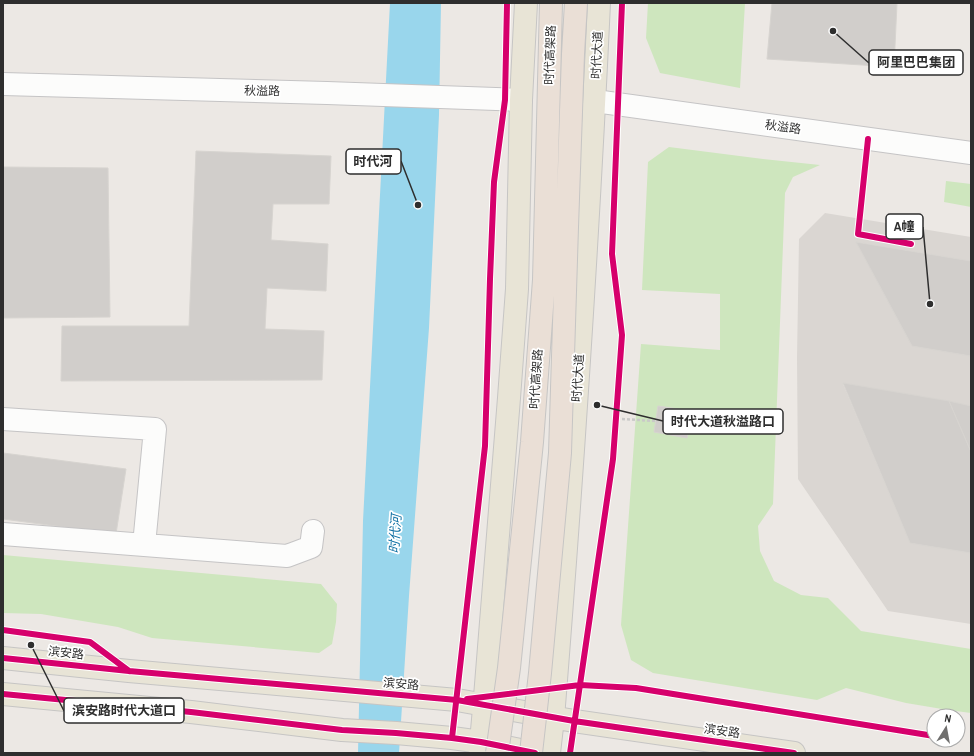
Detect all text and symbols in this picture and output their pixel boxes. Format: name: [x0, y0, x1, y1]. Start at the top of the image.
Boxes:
street label: 时代高架路: [541, 25, 559, 85]
street label: 时代大道: [588, 31, 606, 79]
callout: 阿里巴巴集团: [869, 50, 963, 75]
text: 阿里巴巴集团: [877, 54, 955, 71]
street label: 秋溢路: [244, 83, 280, 99]
street label: 秋溢路: [764, 117, 802, 137]
callout: 时代河: [346, 149, 401, 174]
text: 时代河: [353, 153, 393, 170]
callout: A幢: [886, 214, 923, 239]
text: A幢: [894, 218, 914, 235]
street label: 时代高架路: [526, 349, 546, 409]
street label: 时代大道: [568, 353, 588, 403]
callout: 时代大道秋溢路口: [663, 409, 783, 434]
text: 时代大道秋溢路口: [671, 413, 775, 430]
water label: 时代河: [385, 511, 405, 554]
street label: 滨安路: [47, 643, 85, 663]
street label: 滨安路: [382, 674, 420, 694]
callout: 滨安路时代大道口: [64, 698, 184, 723]
text: 滨安路时代大道口: [72, 702, 176, 719]
north arrow: [926, 708, 966, 748]
text: N: [943, 711, 952, 726]
street label: 滨安路: [703, 721, 741, 741]

